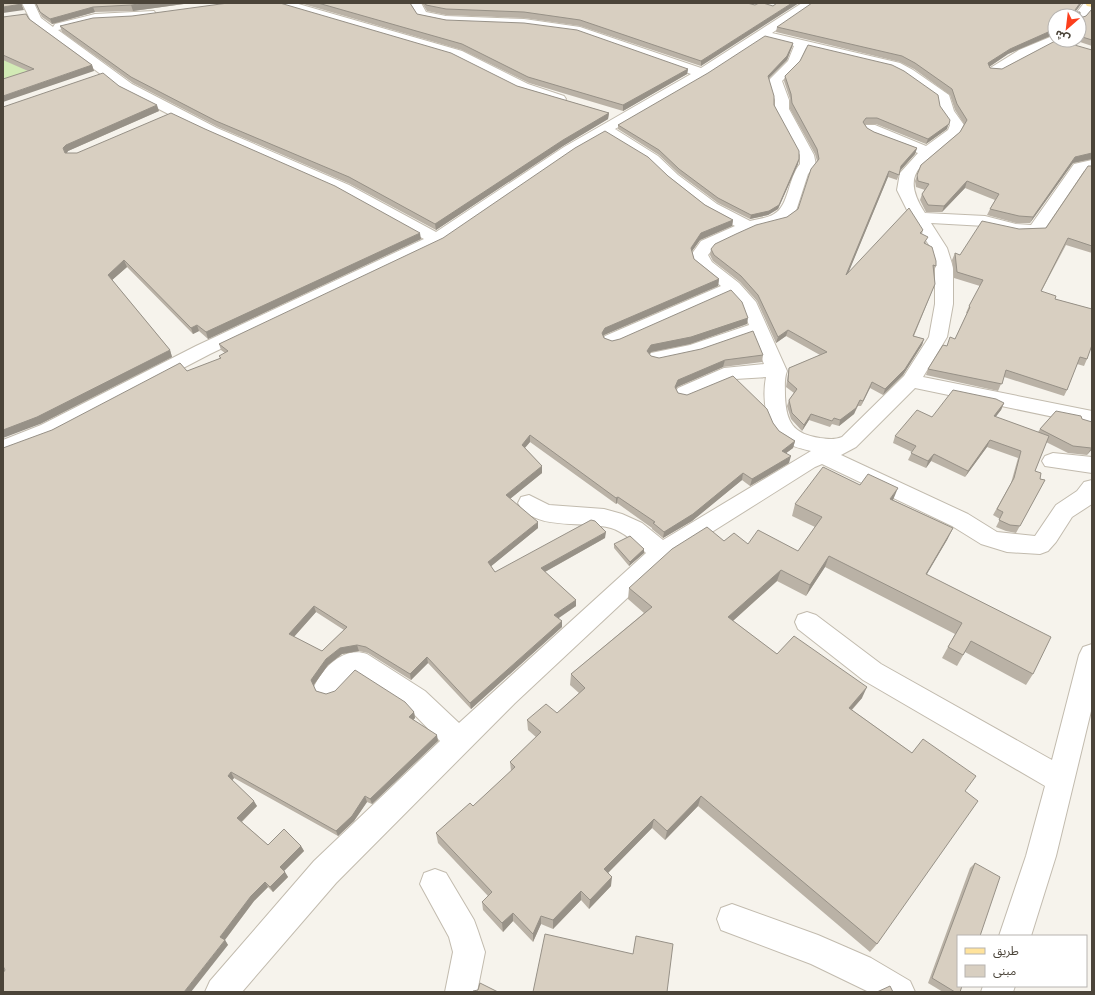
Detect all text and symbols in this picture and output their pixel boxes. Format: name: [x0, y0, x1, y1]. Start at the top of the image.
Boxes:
north arrow: [1047, 8, 1087, 48]
text: ش: [1052, 26, 1073, 47]
legend: [957, 935, 1087, 987]
text: طريق: [993, 942, 1019, 960]
text: مبنى: [993, 962, 1016, 980]

